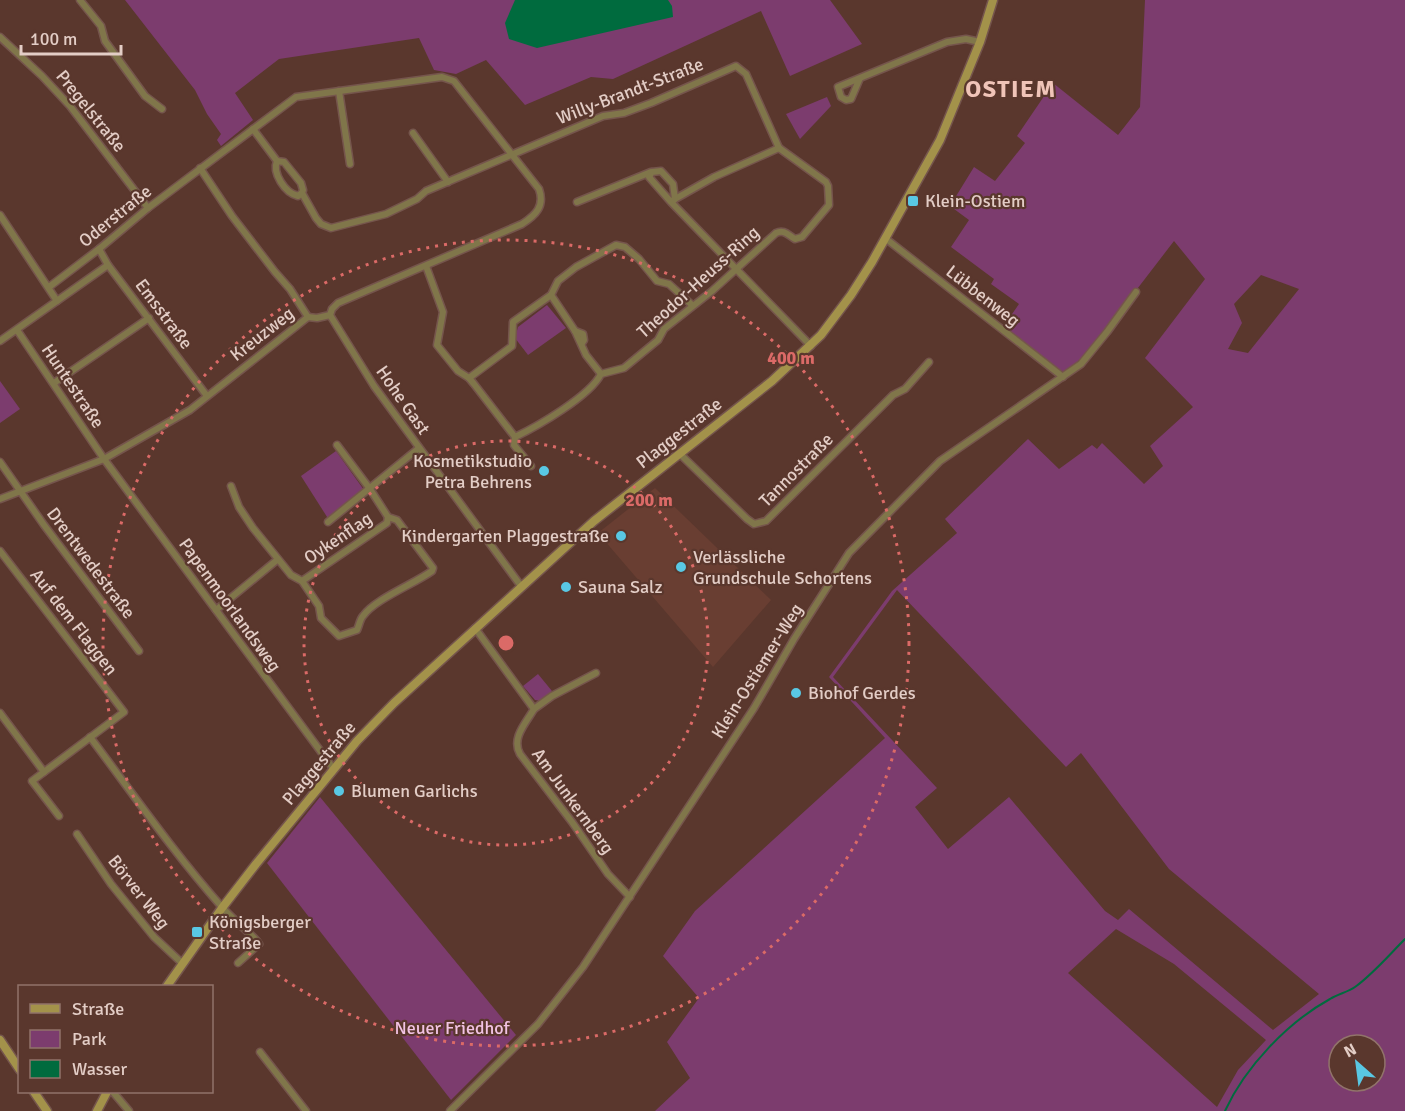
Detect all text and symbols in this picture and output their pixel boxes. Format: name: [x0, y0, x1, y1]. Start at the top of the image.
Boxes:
scale bar: [21, 18, 122, 56]
text: 100 m: [30, 28, 77, 50]
street label: Willy-Brandt-Straße: [553, 53, 707, 129]
street label: Pregelstraße: [51, 66, 131, 156]
district label: OSTIEM: [965, 74, 1057, 104]
street label: Oderstraße: [74, 180, 156, 252]
place label: Klein-Ostiem: [925, 190, 1025, 212]
marker: Klein-Ostiem: [906, 194, 920, 208]
street label: Theodor-Heuss-Ring: [632, 221, 764, 343]
street label: Lübbenweg: [942, 260, 1024, 332]
street label: Emsstraße: [130, 274, 198, 354]
street label: Kreuzweg: [226, 302, 298, 366]
street label: Huntestraße: [37, 340, 109, 432]
text: 400 m: [767, 347, 815, 369]
street label: Hohe Gast: [371, 361, 435, 439]
street label: Plaggestraße: [632, 393, 726, 473]
street label: Tannostraße: [754, 428, 838, 512]
place label: Kosmetikstudio Petra Behrens: [413, 450, 532, 493]
marker: Kosmetikstudio Petra Behrens: [537, 464, 551, 478]
text: 200 m: [625, 489, 673, 511]
street label: Drentwedestraße: [42, 503, 140, 623]
street label: Oykenflag: [300, 507, 376, 569]
place label: Kindergarten Plaggestraße: [401, 525, 609, 547]
marker: Kindergarten Plaggestraße: [614, 529, 628, 543]
street label: Papenmoorlandsweg: [174, 534, 286, 676]
place label: Verlässliche Grundschule Schortens: [693, 546, 872, 589]
marker: Verlässliche Grundschule Schortens: [674, 560, 688, 574]
street label: Auf dem Flaggen: [26, 564, 122, 680]
place label: Sauna Salz: [578, 576, 663, 598]
marker: Sauna Salz: [559, 580, 573, 594]
street label: Klein-Ostiemer-Weg: [707, 599, 807, 743]
centre of rings: [496, 633, 516, 653]
place label: Biohof Gerdes: [808, 682, 916, 704]
marker: Biohof Gerdes: [789, 686, 803, 700]
street label: Plaggestraße: [278, 717, 360, 809]
street label: Am Junkernberg: [527, 744, 619, 858]
place label: Blumen Garlichs: [351, 780, 478, 802]
marker: Blumen Garlichs: [332, 784, 346, 798]
street label: Börver Weg: [103, 851, 175, 933]
place label: Königsberger Straße: [209, 911, 311, 954]
marker: Königsberger Straße: [190, 925, 204, 939]
legend: [18, 985, 213, 1093]
text: Straße: [72, 998, 124, 1020]
park label: Neuer Friedhof: [394, 1017, 510, 1039]
text: Park: [72, 1028, 107, 1050]
north arrow: [1327, 1033, 1387, 1093]
text: N: [1341, 1039, 1360, 1062]
text: Wasser: [72, 1058, 128, 1080]

